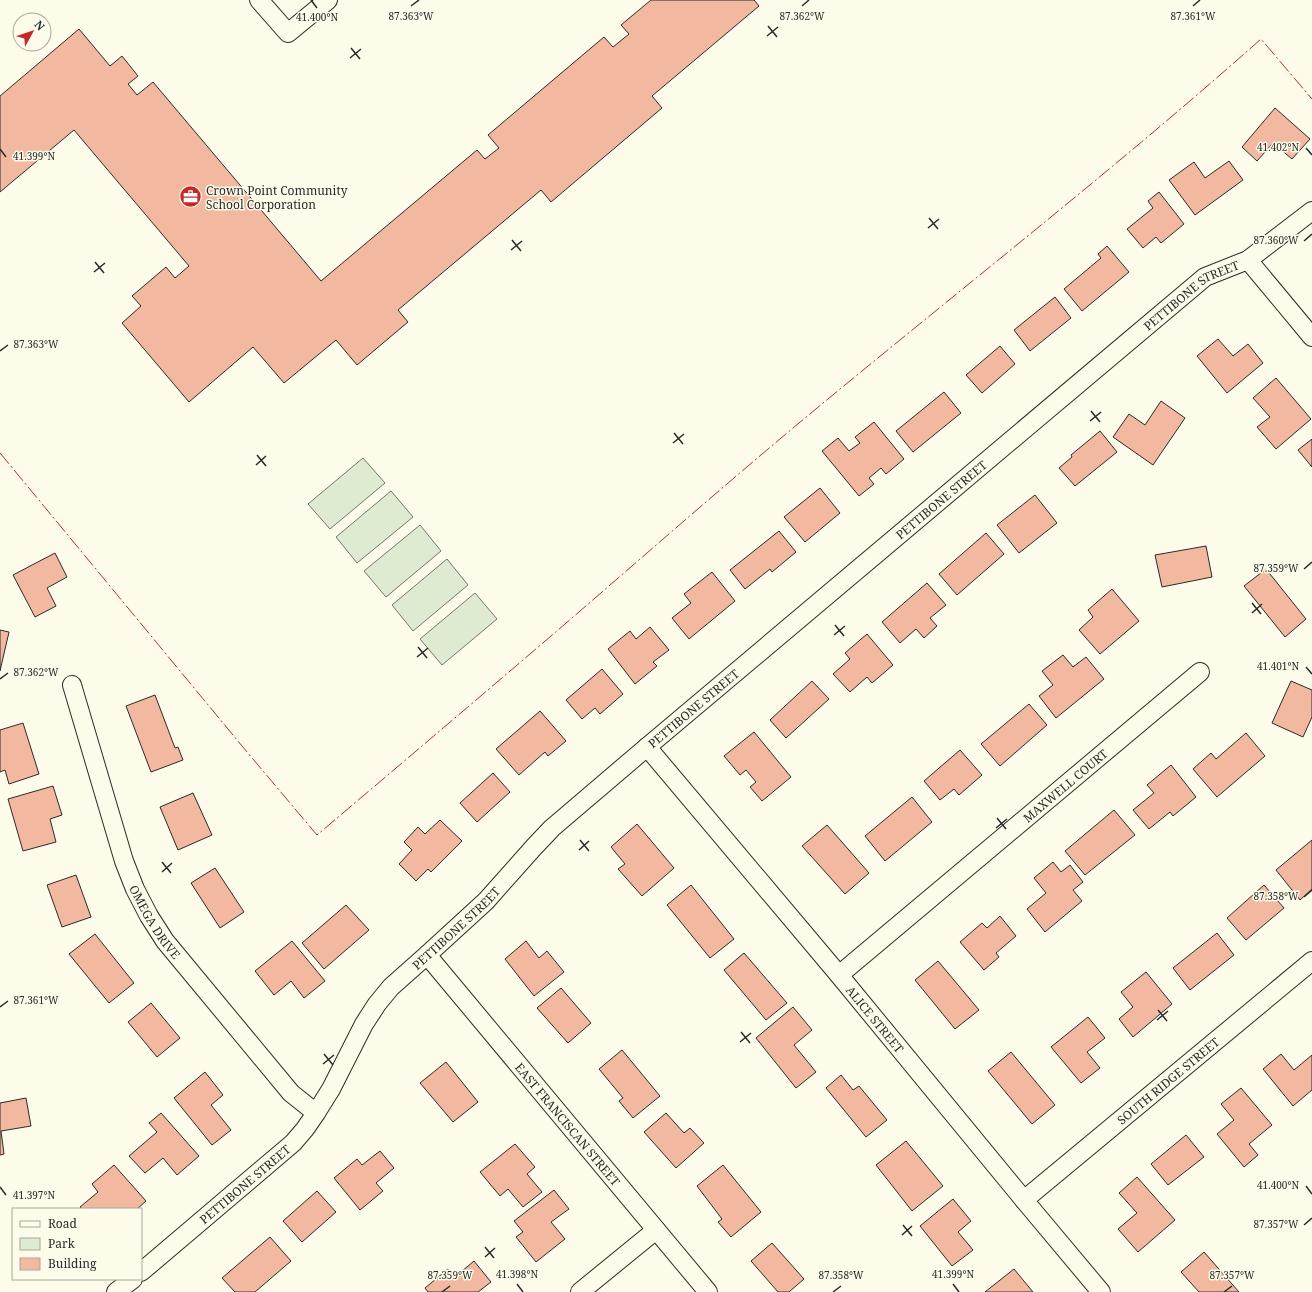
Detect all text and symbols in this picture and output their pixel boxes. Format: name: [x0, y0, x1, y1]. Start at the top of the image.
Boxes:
text: 87.363°W: [389, 9, 434, 23]
text: 87.362°W: [780, 9, 825, 23]
text: 87.361°W: [1171, 9, 1216, 23]
text: 41.400°N: [296, 10, 338, 24]
north arrow: [12, 12, 52, 52]
text: N: [32, 17, 49, 34]
text: 41.402°N: [1257, 140, 1299, 154]
text: 41.399°N: [13, 149, 55, 163]
place label: Crown Point Community School Corporation: [206, 182, 348, 213]
office icon: Crown Point Community School Corporation: [177, 184, 203, 210]
text: 87.360°W: [1254, 233, 1299, 247]
street label: PETTIBONE STREET: [1140, 256, 1242, 334]
text: 87.363°W: [14, 337, 59, 351]
street label: PETTIBONE STREET: [892, 456, 991, 543]
text: 87.359°W: [1254, 561, 1299, 575]
text: 41.401°N: [1257, 659, 1299, 673]
street label: PETTIBONE STREET: [644, 664, 743, 751]
text: 87.362°W: [14, 665, 59, 679]
street label: MAXWELL COURT: [1019, 744, 1111, 826]
street label: OMEGA DRIVE: [126, 882, 185, 962]
street label: PETTIBONE STREET: [408, 882, 504, 973]
text: 87.358°W: [1254, 889, 1299, 903]
street label: ALICE STREET: [842, 982, 908, 1057]
text: 87.361°W: [14, 993, 59, 1007]
street label: SOUTH RIDGE STREET: [1113, 1033, 1223, 1128]
street label: EAST FRANCISCAN STREET: [512, 1059, 625, 1190]
street label: PETTIBONE STREET: [196, 1140, 294, 1227]
text: 41.400°N: [1257, 1178, 1299, 1192]
text: 41.397°N: [13, 1188, 55, 1202]
legend: [12, 1208, 142, 1280]
text: Road: [48, 1215, 78, 1232]
text: 87.357°W: [1254, 1217, 1299, 1231]
text: Park: [48, 1235, 76, 1252]
text: Building: [48, 1255, 97, 1272]
text: 41.398°N: [496, 1267, 538, 1281]
text: 41.399°N: [932, 1267, 974, 1281]
text: 87.359°W: [428, 1268, 473, 1282]
text: 87.358°W: [819, 1268, 864, 1282]
text: 87.357°W: [1210, 1268, 1255, 1282]

